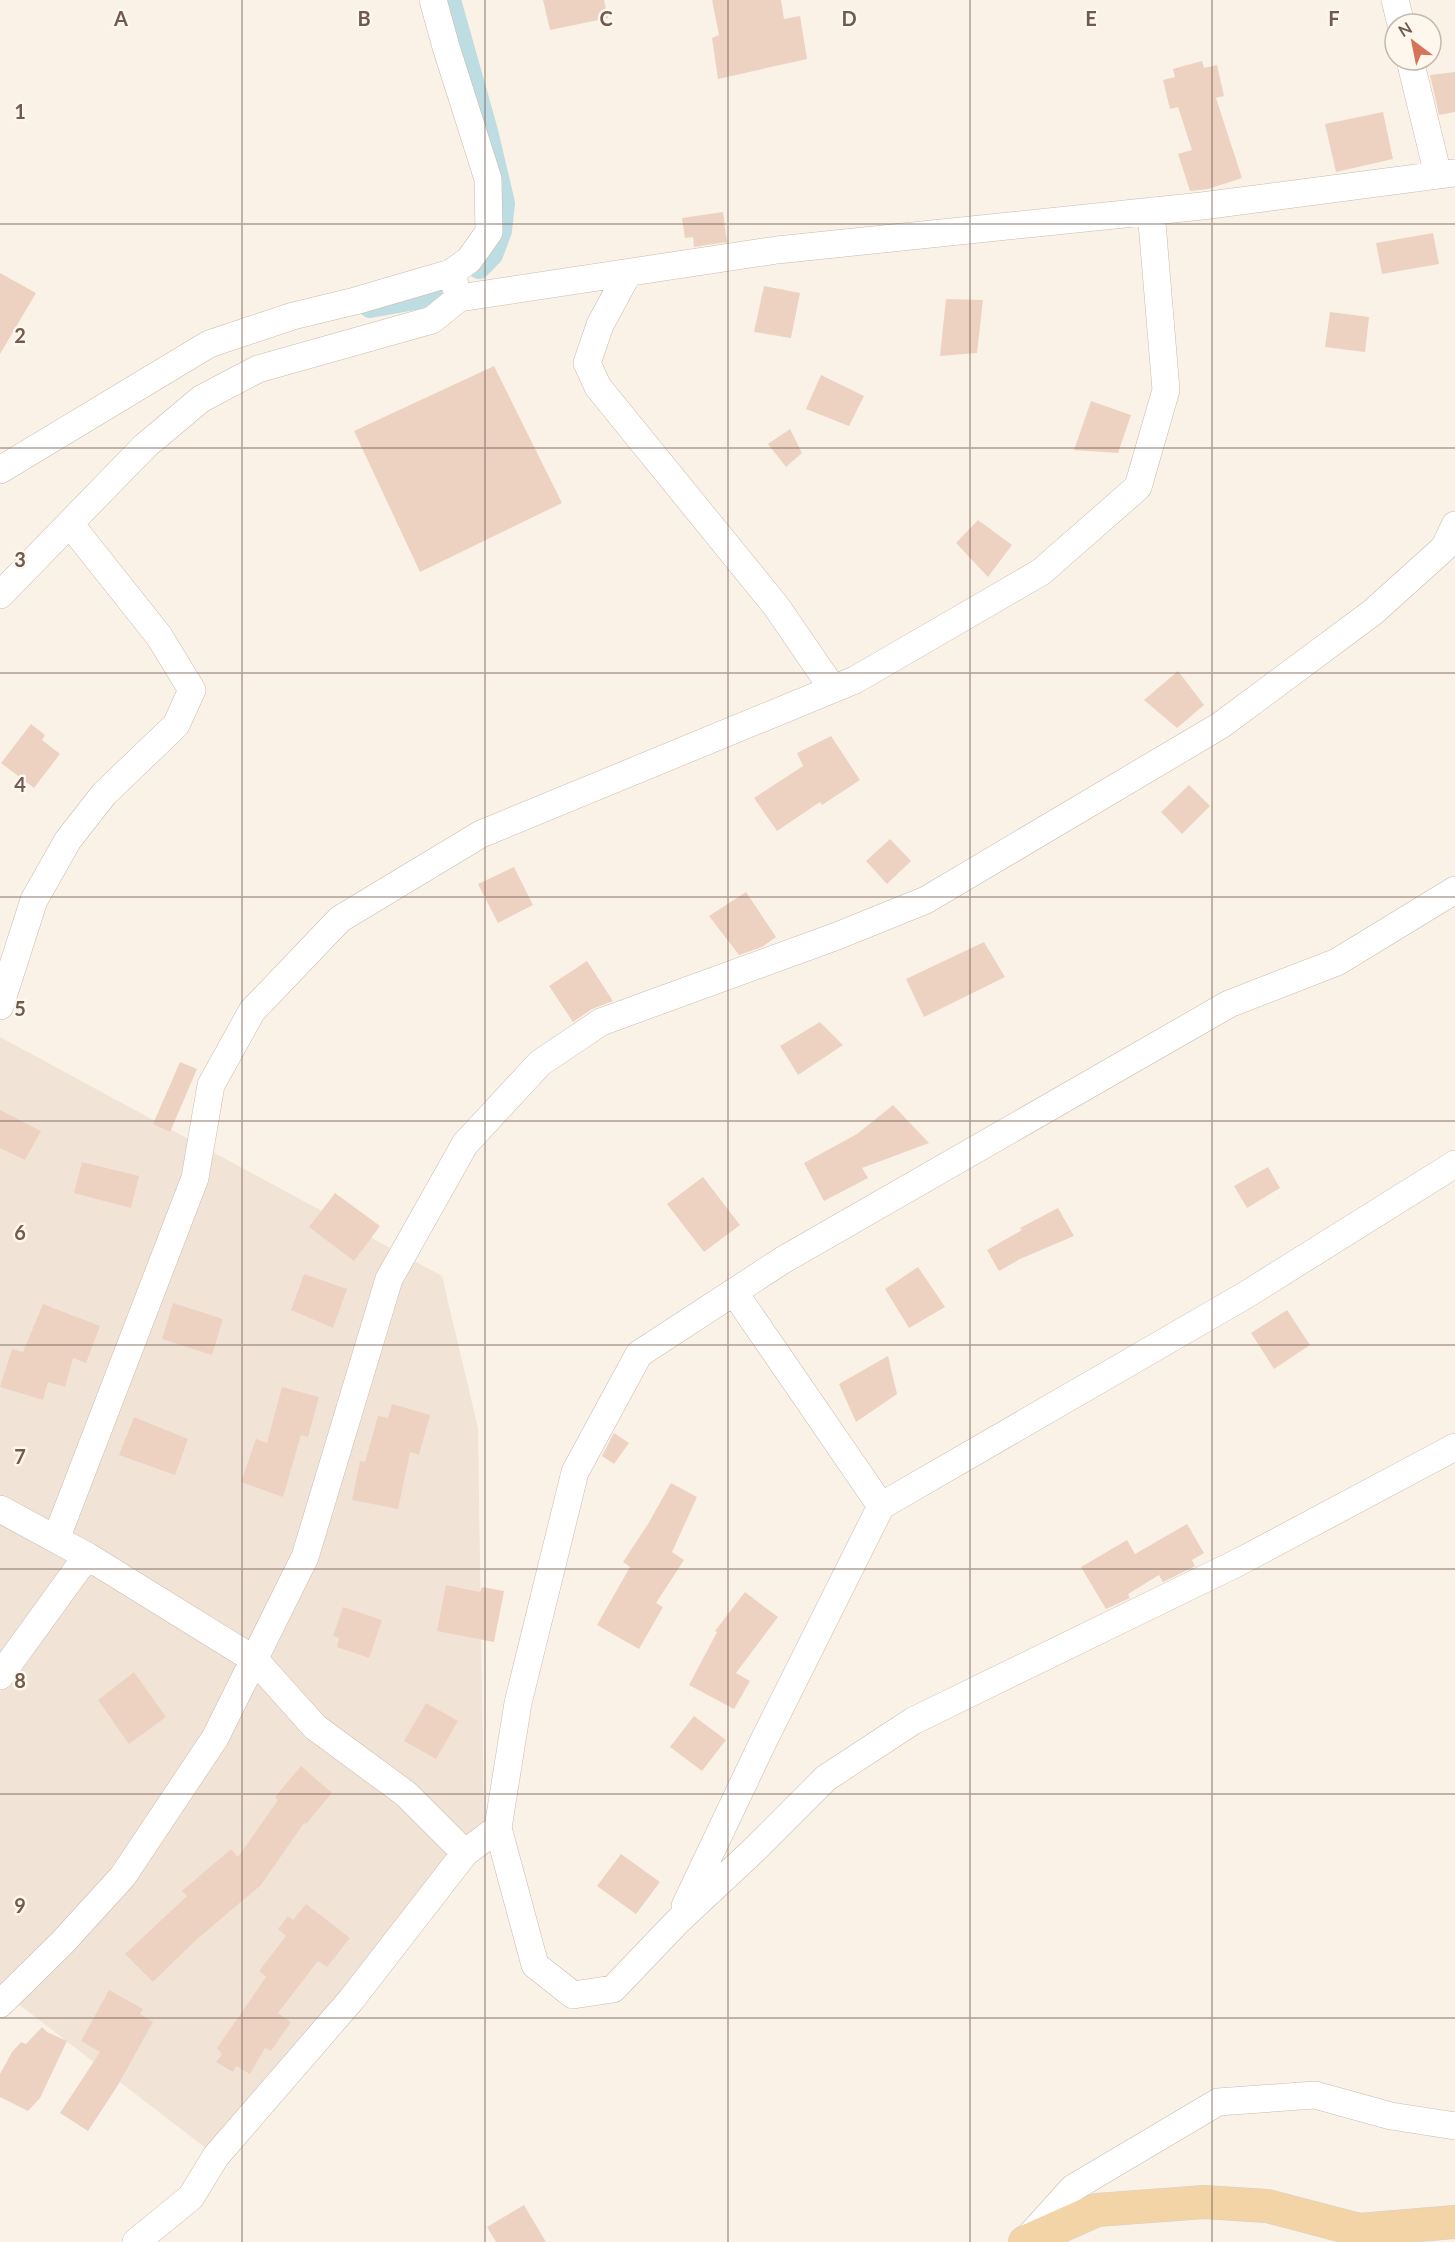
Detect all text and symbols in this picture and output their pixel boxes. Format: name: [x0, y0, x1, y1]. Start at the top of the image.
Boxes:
text: A: [113, 6, 128, 30]
text: B: [357, 6, 371, 30]
text: C: [599, 6, 613, 30]
text: D: [841, 6, 857, 30]
text: E: [1085, 6, 1097, 30]
text: F: [1328, 6, 1340, 30]
north arrow: [1383, 12, 1443, 72]
text: N: [1395, 18, 1415, 40]
text: 1: [14, 99, 26, 123]
text: 2: [14, 323, 26, 347]
text: 3: [14, 547, 26, 571]
text: 4: [14, 772, 26, 796]
text: 5: [14, 996, 26, 1020]
text: 6: [14, 1220, 26, 1244]
text: 7: [14, 1444, 26, 1468]
text: 8: [14, 1668, 26, 1692]
text: 9: [14, 1893, 26, 1917]

